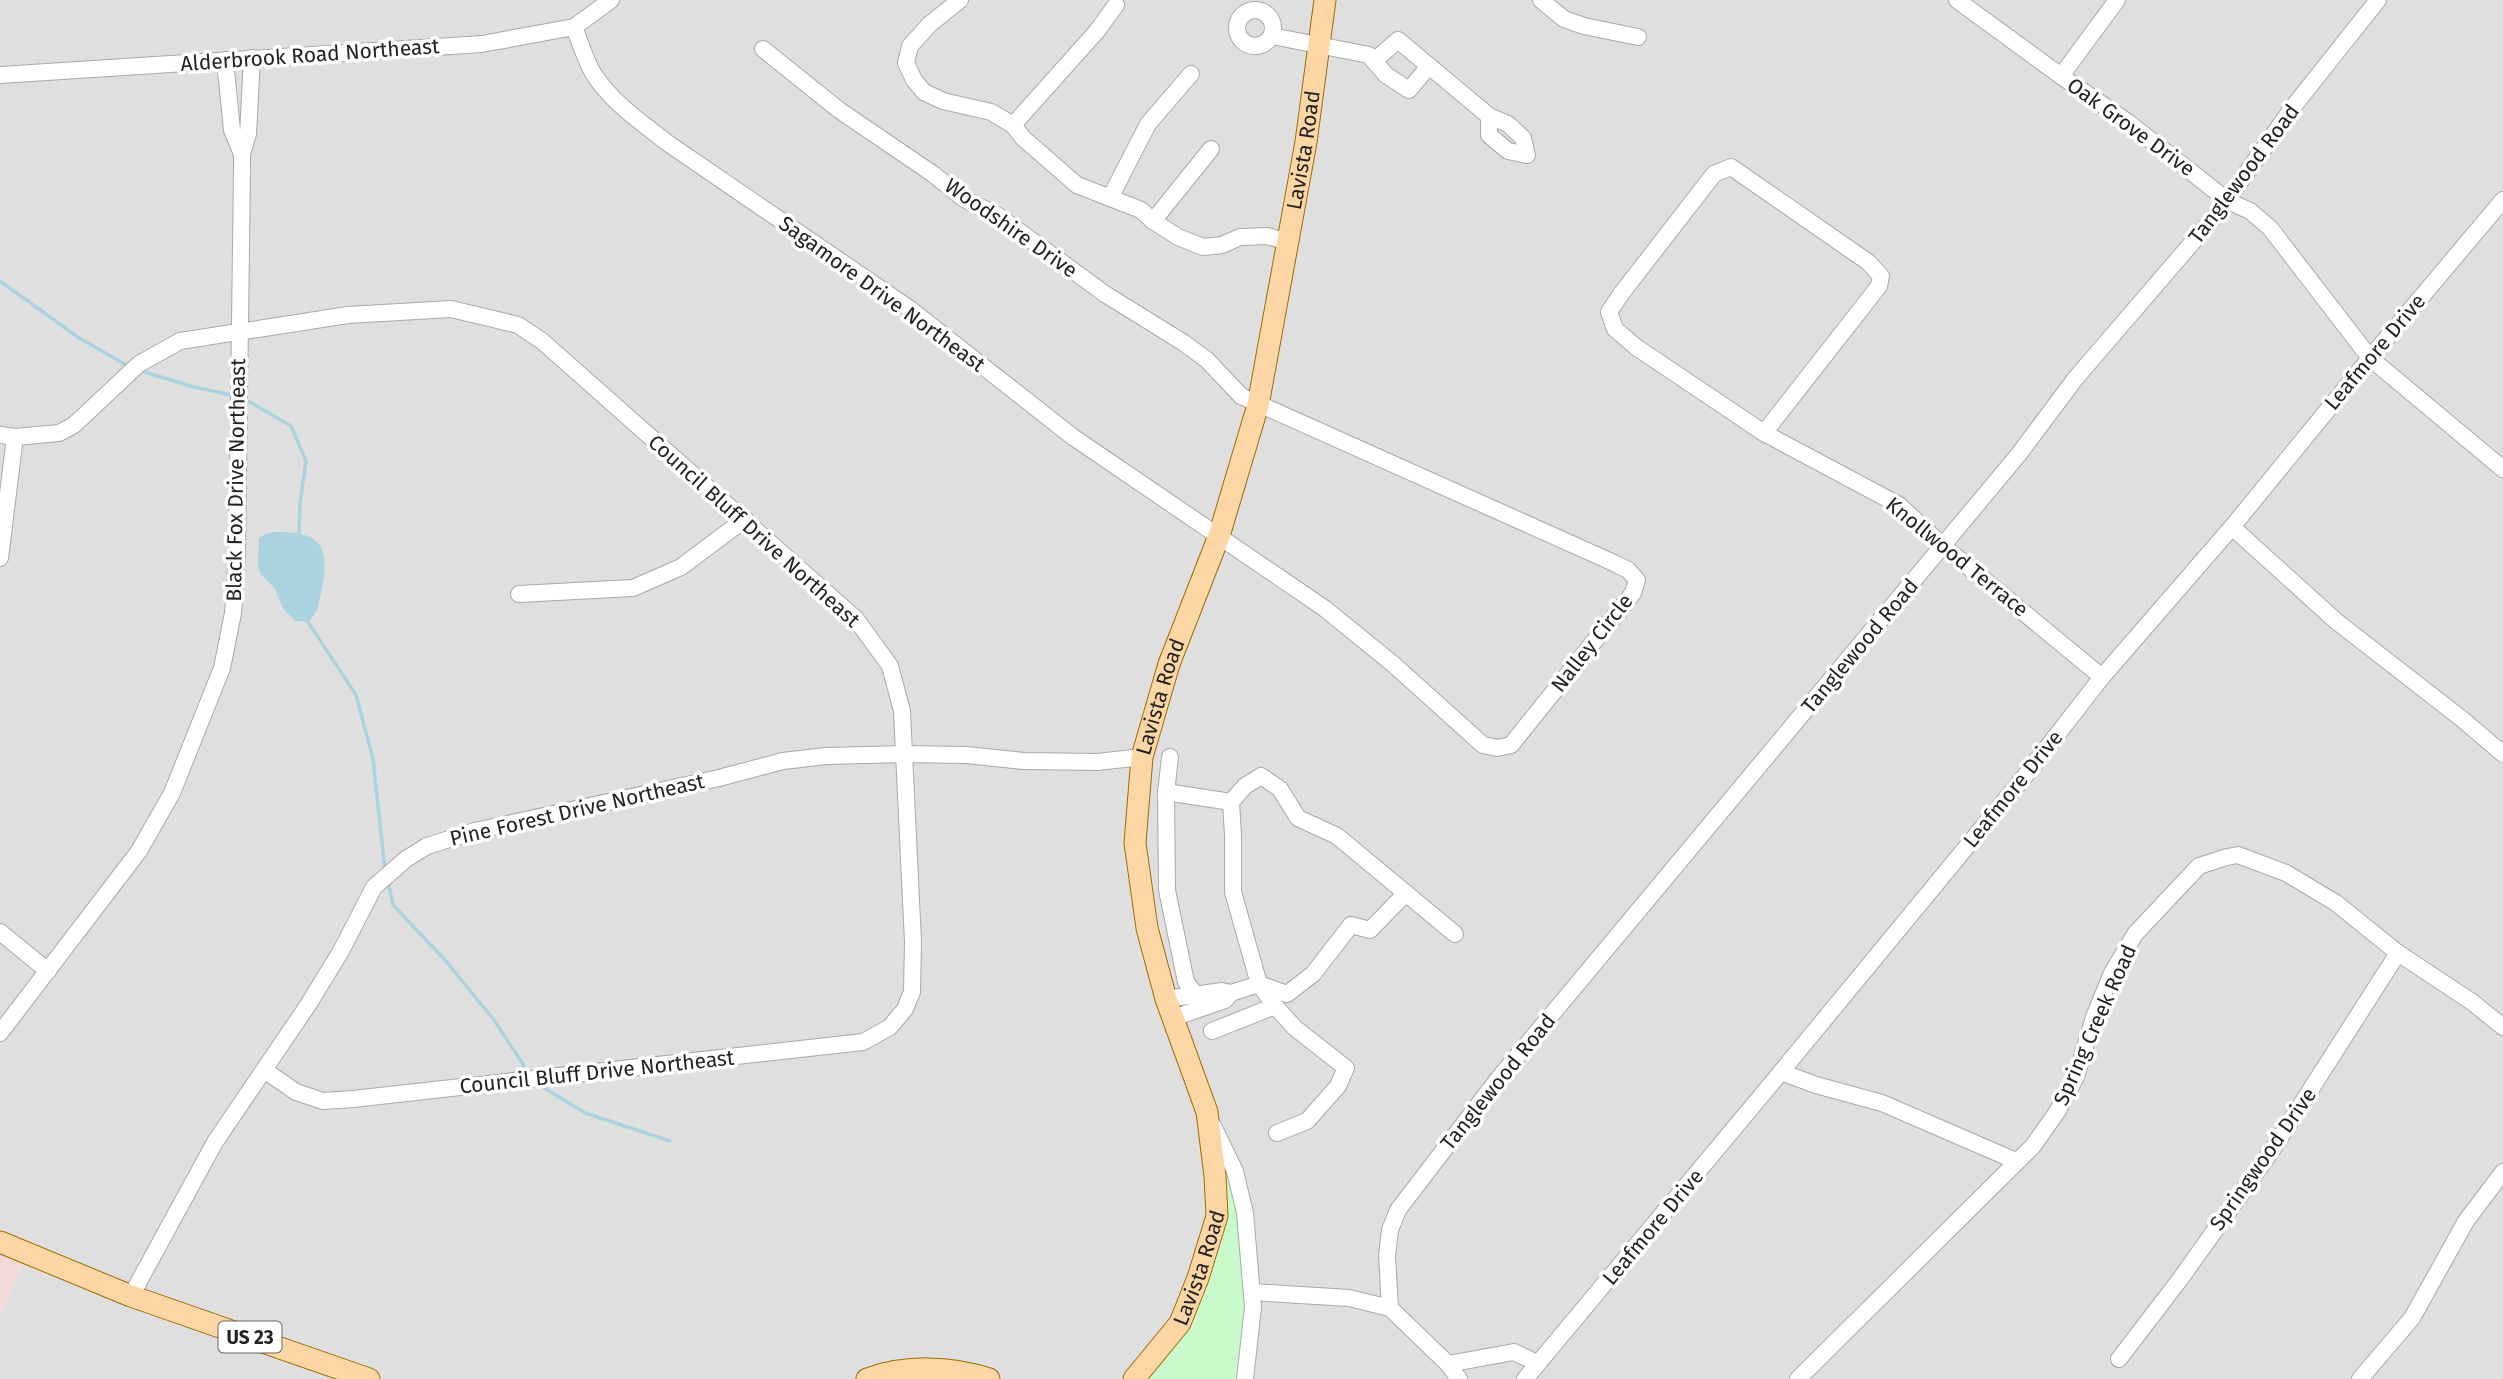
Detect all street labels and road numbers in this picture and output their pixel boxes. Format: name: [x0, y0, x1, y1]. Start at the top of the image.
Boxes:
street label: Alderbrook Road Northeast: [180, 33, 441, 77]
street label: Oak Grove Drive: [2062, 72, 2200, 182]
street label: Lavista Road: [1281, 89, 1326, 212]
street label: Tanglewood Road: [2183, 99, 2305, 249]
street label: Woodshire Drive: [940, 173, 1082, 283]
street label: Sagamore Drive Northeast: [774, 210, 991, 378]
street label: Leafmore Drive: [2319, 289, 2431, 415]
street label: Black Fox Drive Northeast: [221, 358, 251, 602]
street label: Council Bluff Drive Northeast: [643, 429, 865, 633]
street label: Knollwood Terrace: [1880, 491, 2034, 623]
street label: Tanglewood Road: [1796, 573, 1924, 719]
street label: Nalley Circle: [1546, 589, 1638, 697]
street label: Lavista Road: [1130, 635, 1191, 758]
street label: Leafmore Drive: [1958, 725, 2068, 853]
street label: Pine Forest Drive Northeast: [447, 768, 707, 852]
street label: Spring Creek Road: [2048, 941, 2142, 1109]
street label: Tanglewood Road: [1435, 1009, 1561, 1155]
street label: Council Bluff Drive Northeast: [458, 1045, 736, 1099]
street label: Springwood Drive: [2204, 1083, 2322, 1235]
street label: Leafmore Drive: [1597, 1164, 1709, 1290]
street label: Lavista Road: [1167, 1207, 1231, 1329]
road number: US 23: [218, 1322, 282, 1352]

